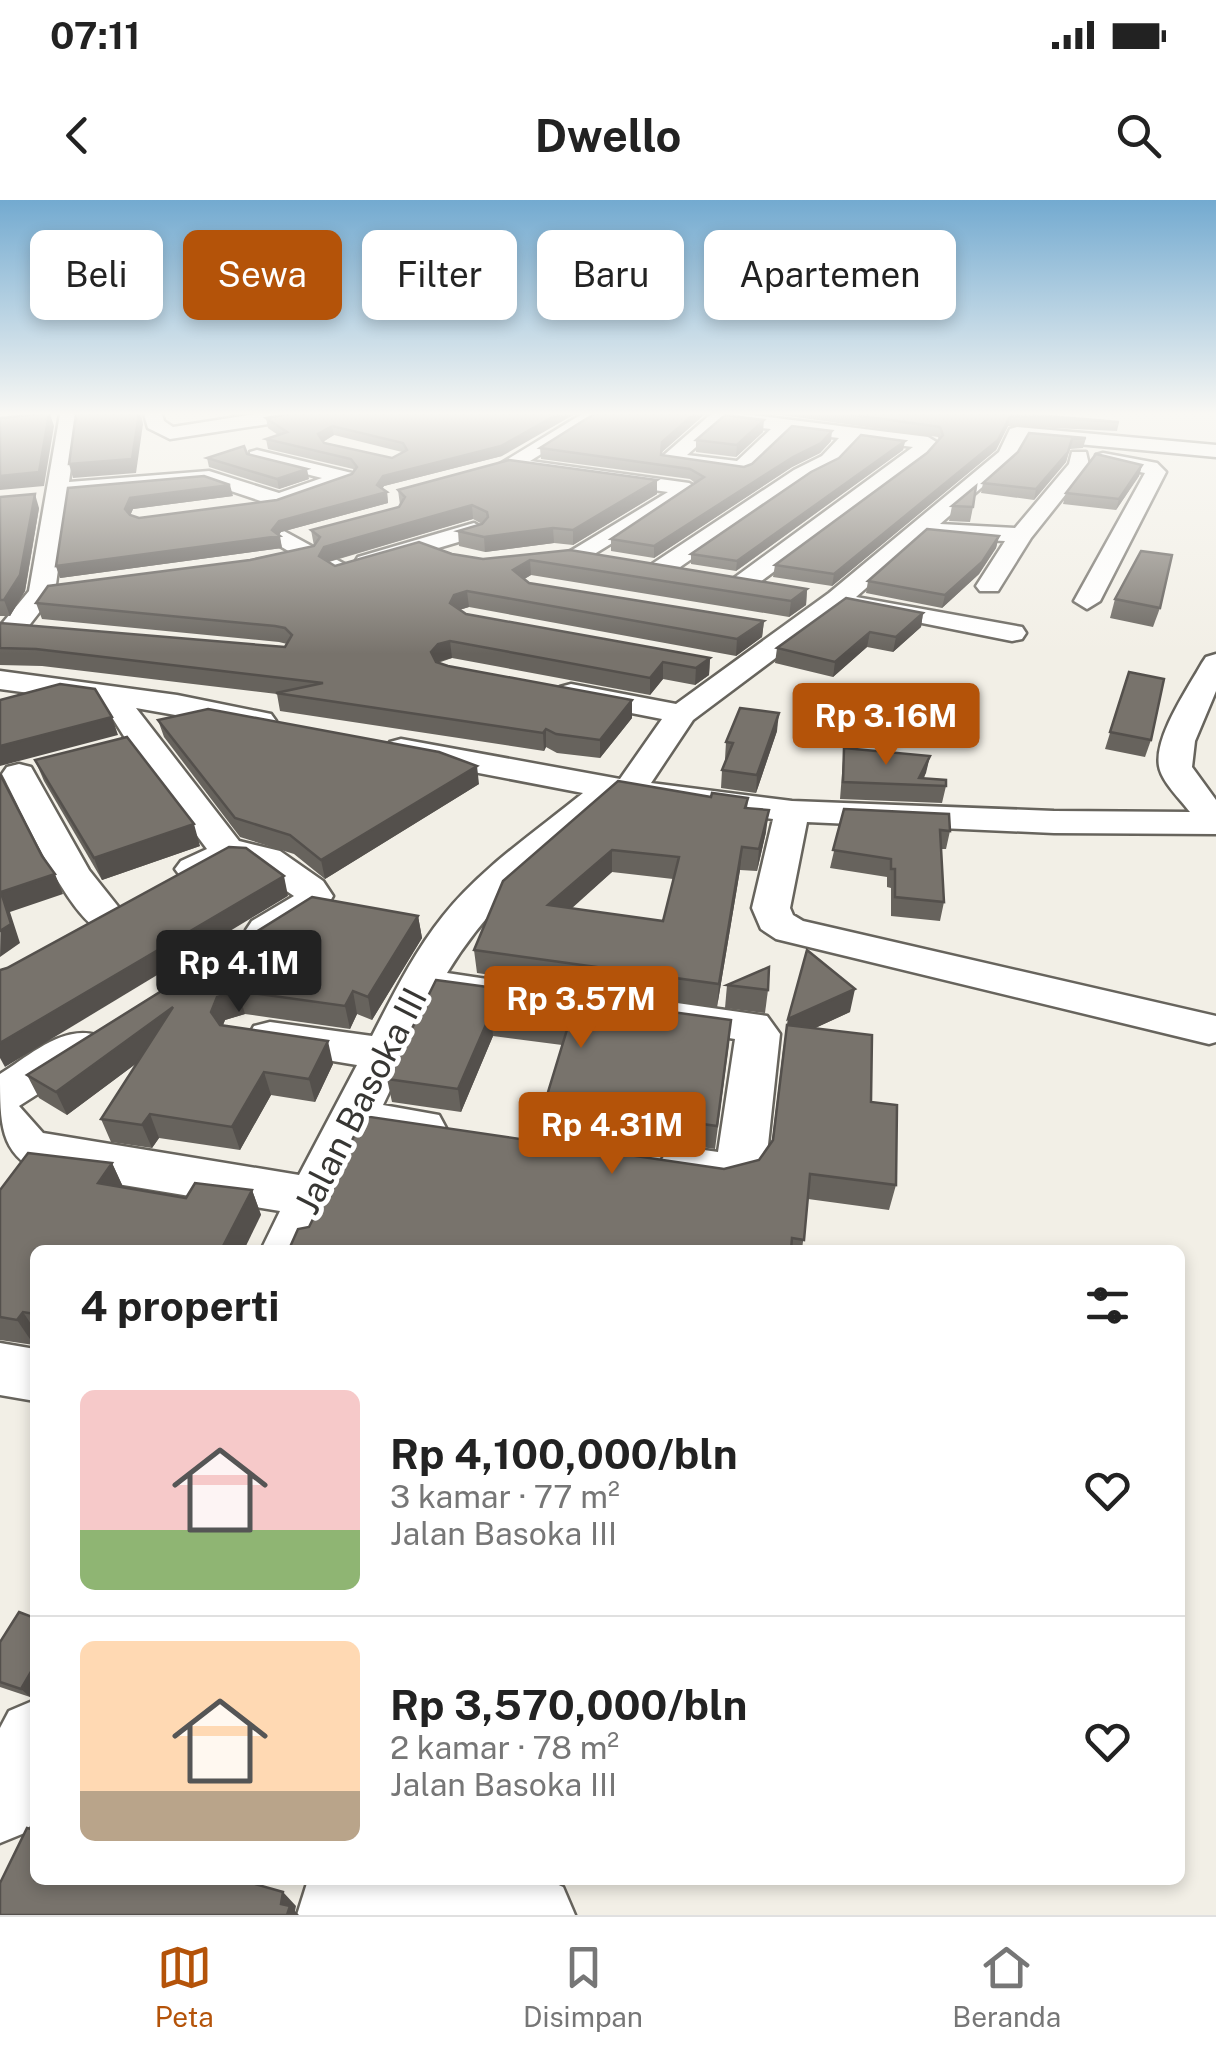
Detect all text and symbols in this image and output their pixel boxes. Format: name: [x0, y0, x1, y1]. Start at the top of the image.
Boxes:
text: 07:11: [50, 13, 140, 58]
icon: back: [50, 108, 105, 163]
icon: search: [1111, 108, 1166, 163]
text: Dwello: [535, 109, 681, 162]
chip: Beli: [30, 230, 163, 320]
chip: Sewa: [183, 230, 342, 320]
chip: Filter: [362, 230, 517, 320]
chip: Baru: [537, 230, 684, 320]
chip: Apartemen: [704, 230, 956, 320]
pin: Rp 3.16M: [783, 683, 989, 768]
text: Rp 3.16M: [815, 697, 957, 734]
pin: Rp 4.1M: [147, 930, 331, 1015]
text: Rp 4.1M: [178, 944, 300, 981]
pin: Rp 3.57M: [478, 966, 684, 1051]
text: Rp 3.57M: [506, 980, 656, 1017]
street label: Jalan Basoka III: [286, 981, 435, 1221]
pin: Rp 4.31M: [509, 1092, 715, 1177]
text: Rp 4.31M: [541, 1106, 683, 1143]
icon: filters: [1080, 1278, 1135, 1333]
text: 4 properti: [80, 1281, 279, 1330]
text: Rp 4,100,000/bln: [390, 1429, 738, 1478]
icon: home: [160, 1430, 280, 1550]
icon: heart: [1080, 1463, 1135, 1518]
text: 3 kamar · 77 m²: [390, 1478, 620, 1515]
text: Jalan Basoka III: [390, 1515, 617, 1552]
text: Rp 3,570,000/bln: [390, 1680, 747, 1729]
icon: home: [160, 1681, 280, 1801]
icon: heart: [1080, 1714, 1135, 1769]
text: 2 kamar · 78 m²: [390, 1729, 619, 1766]
text: Jalan Basoka III: [390, 1766, 617, 1803]
tab: Peta: [155, 1940, 214, 2033]
tab: Disimpan: [523, 1940, 643, 2033]
tab: Beranda: [952, 1940, 1061, 2033]

